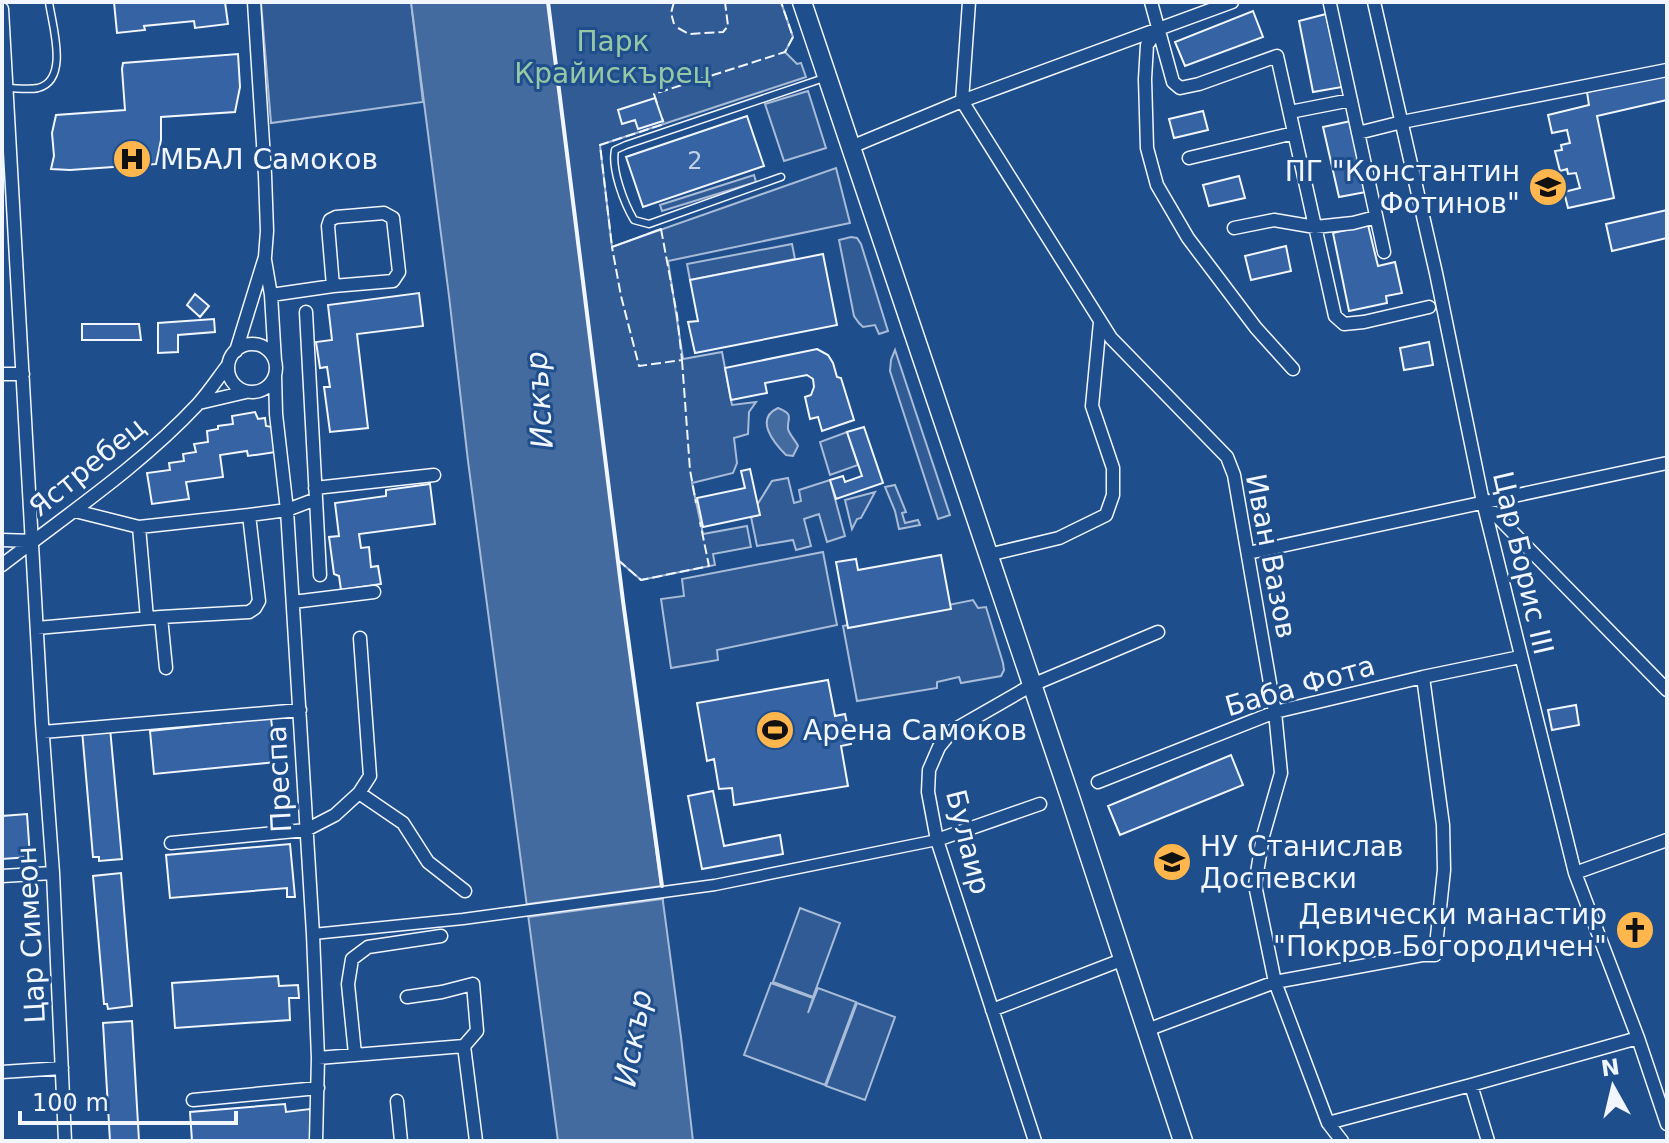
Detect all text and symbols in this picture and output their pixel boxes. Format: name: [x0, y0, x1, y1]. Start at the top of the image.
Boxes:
park label: Парк Крайискърец: [514, 25, 712, 90]
hospital icon: МБАЛ Самоков: [111, 138, 153, 180]
place label: МБАЛ Самоков: [160, 143, 378, 176]
house number: 2: [687, 147, 703, 175]
place label: ПГ "Константин Фотинов": [1285, 155, 1520, 220]
school or university icon: ПГ "Константин Фотинов": [1527, 166, 1569, 208]
water label: Искър: [518, 350, 560, 450]
street label: Ястребец: [22, 410, 152, 524]
street label: Цар Борис III: [1486, 468, 1560, 658]
street label: Иван Вазов: [1239, 471, 1303, 641]
street label: Баба Фота: [1221, 649, 1379, 723]
sports icon: Арена Самоков: [754, 709, 796, 751]
place label: Арена Самоков: [803, 714, 1027, 747]
street label: Преспа: [260, 725, 298, 833]
street label: Булаир: [939, 786, 997, 898]
place label: НУ Станислав Доспевски: [1200, 830, 1404, 895]
school or university icon: НУ Станислав Доспевски: [1151, 841, 1193, 883]
street label: Цар Симеон: [10, 846, 52, 1024]
place label: Девически манастир "Покров Богородичен": [1273, 898, 1607, 963]
church icon: Девически манастир "Покров Богородичен": [1614, 909, 1656, 951]
water label: Искър: [607, 987, 659, 1089]
north arrow: [1573, 1047, 1653, 1127]
text: N: [1599, 1054, 1621, 1081]
scale bar: [20, 1075, 236, 1125]
text: 100 m: [32, 1089, 109, 1117]

